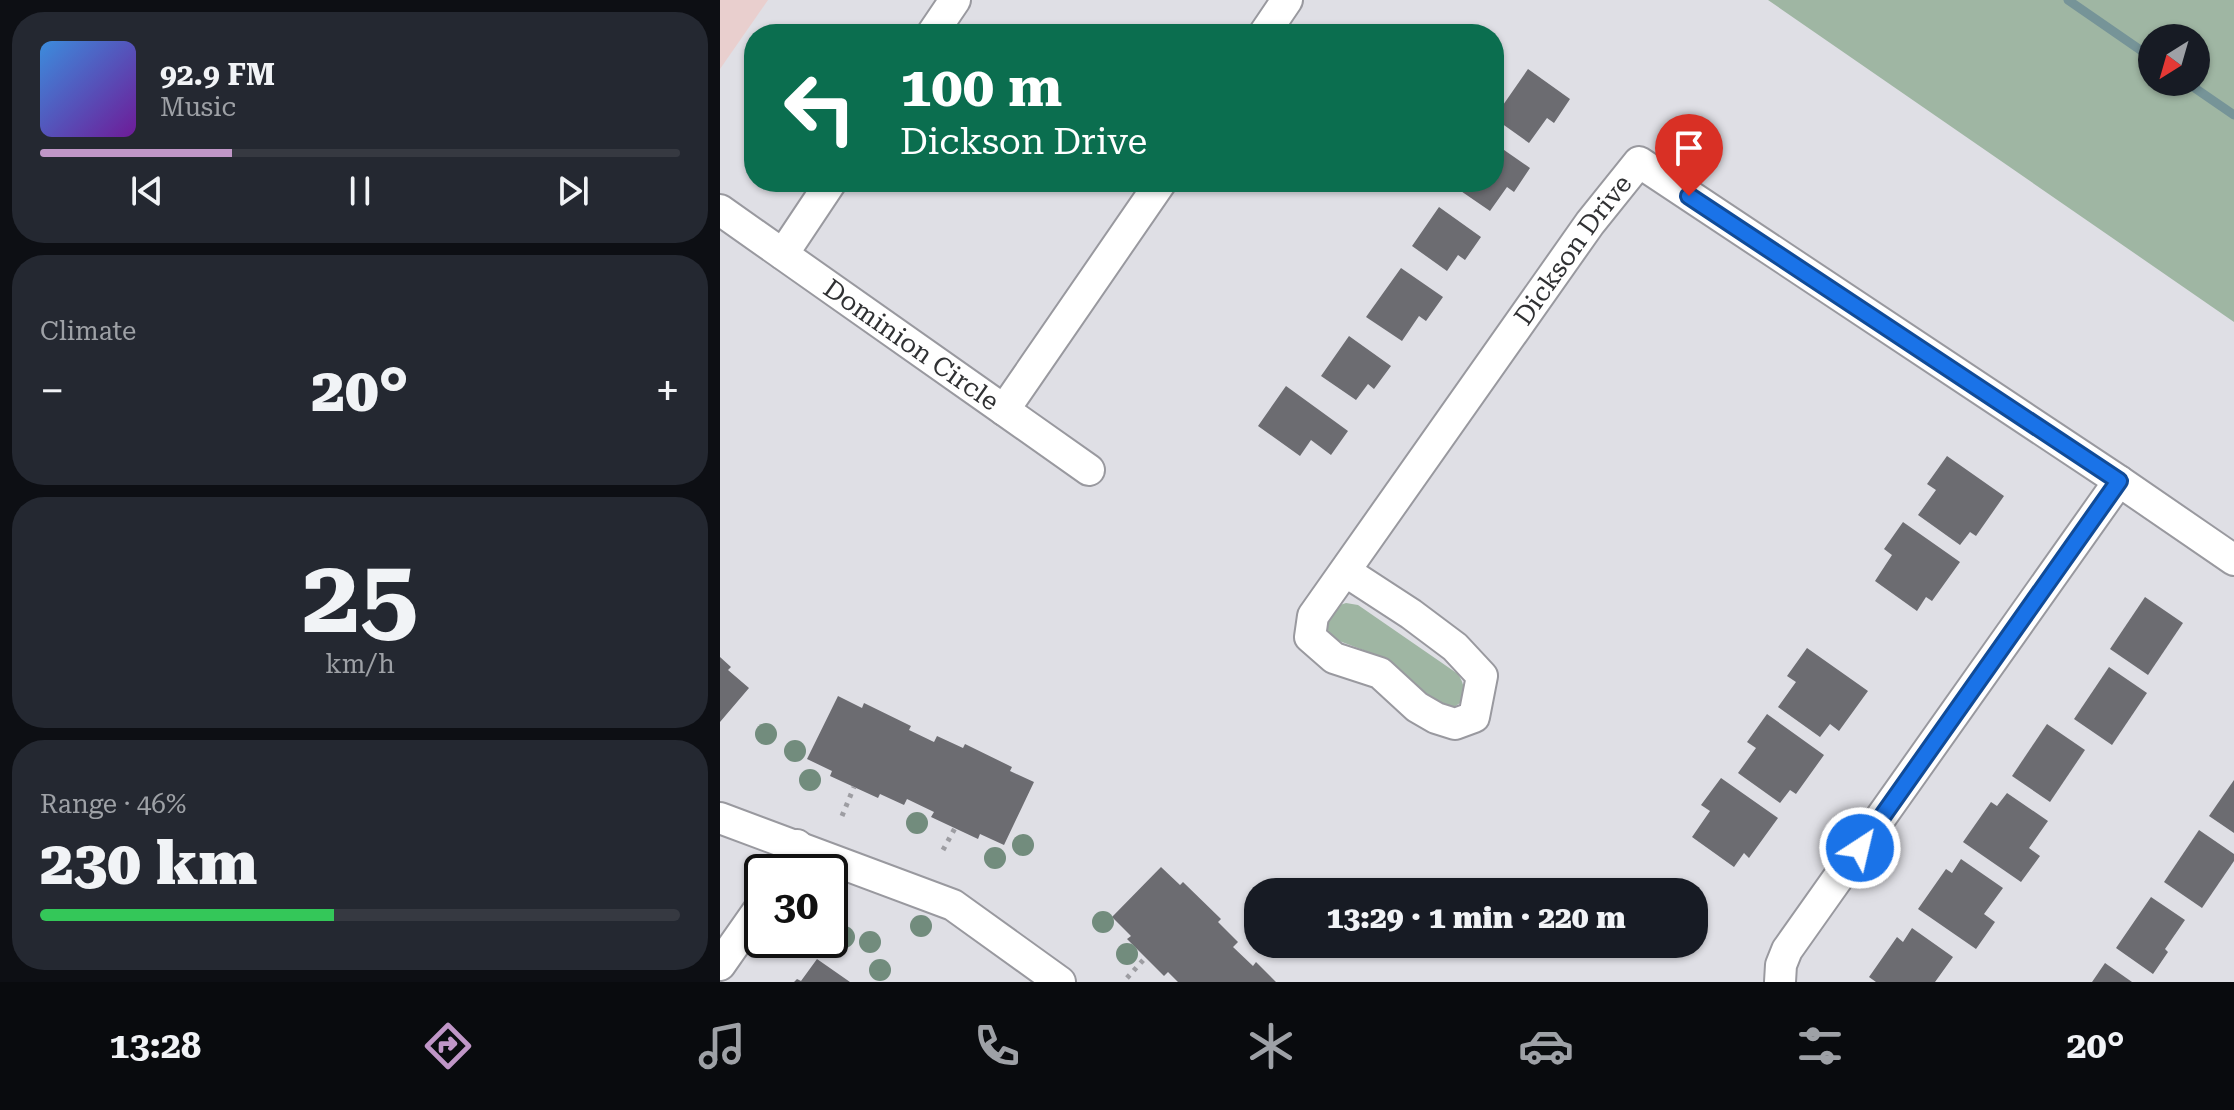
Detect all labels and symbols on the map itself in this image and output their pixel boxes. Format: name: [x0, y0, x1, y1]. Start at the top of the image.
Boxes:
north arrow: [2138, 24, 2210, 96]
pin: [1655, 114, 1723, 196]
street label: Dickson Drive: [1508, 169, 1638, 331]
street label: Dominion Circle: [818, 273, 1005, 417]
position arrow: [1818, 806, 1902, 890]
speed limit sign: 30: [744, 854, 848, 958]

